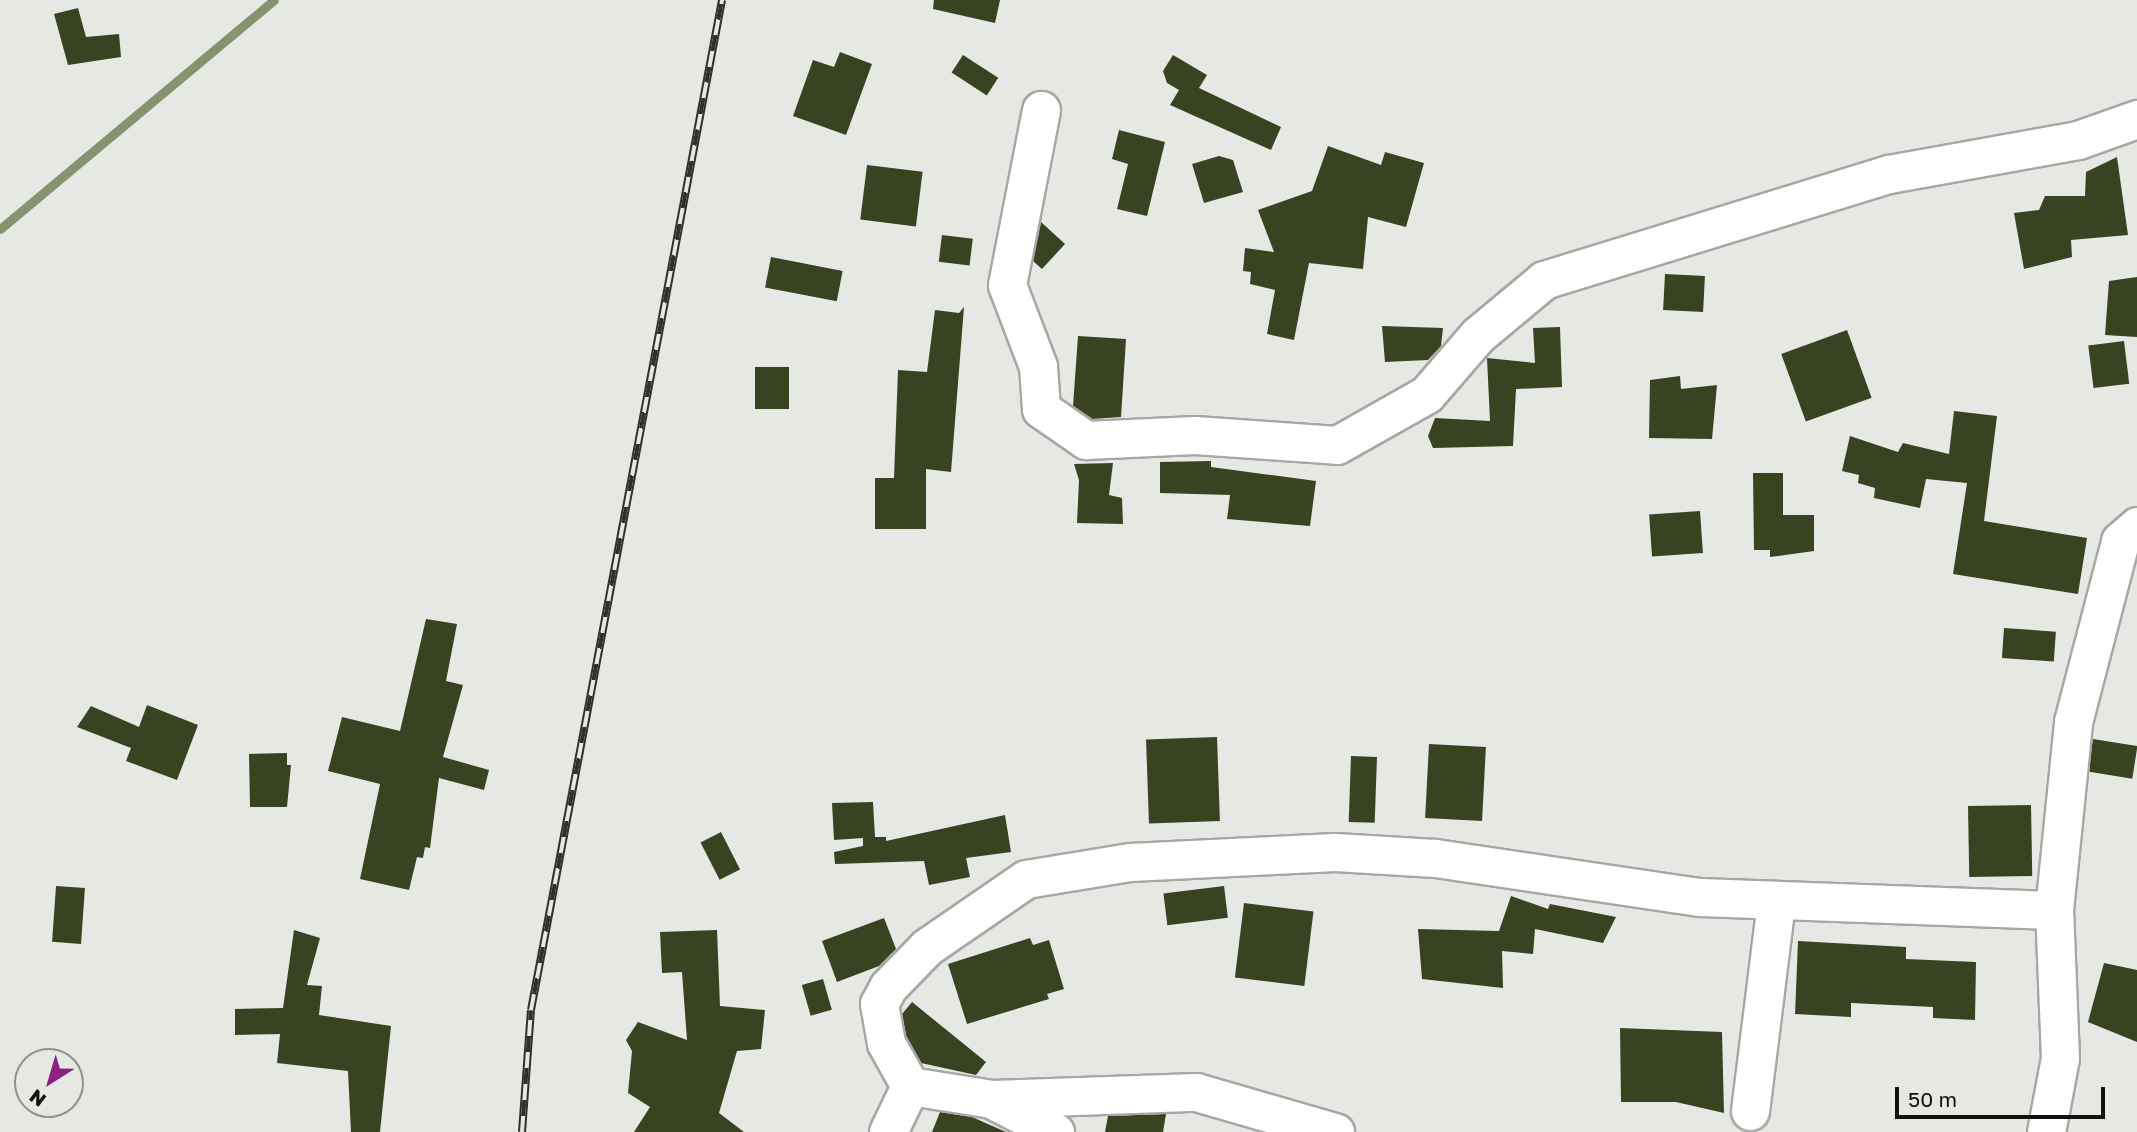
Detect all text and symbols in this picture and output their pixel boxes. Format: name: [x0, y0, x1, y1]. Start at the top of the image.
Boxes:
north arrow: [14, 1048, 84, 1118]
scale bar: [1899, 1072, 2109, 1116]
text: N: [25, 1085, 50, 1112]
text: 50 m: [1908, 1086, 1957, 1112]

